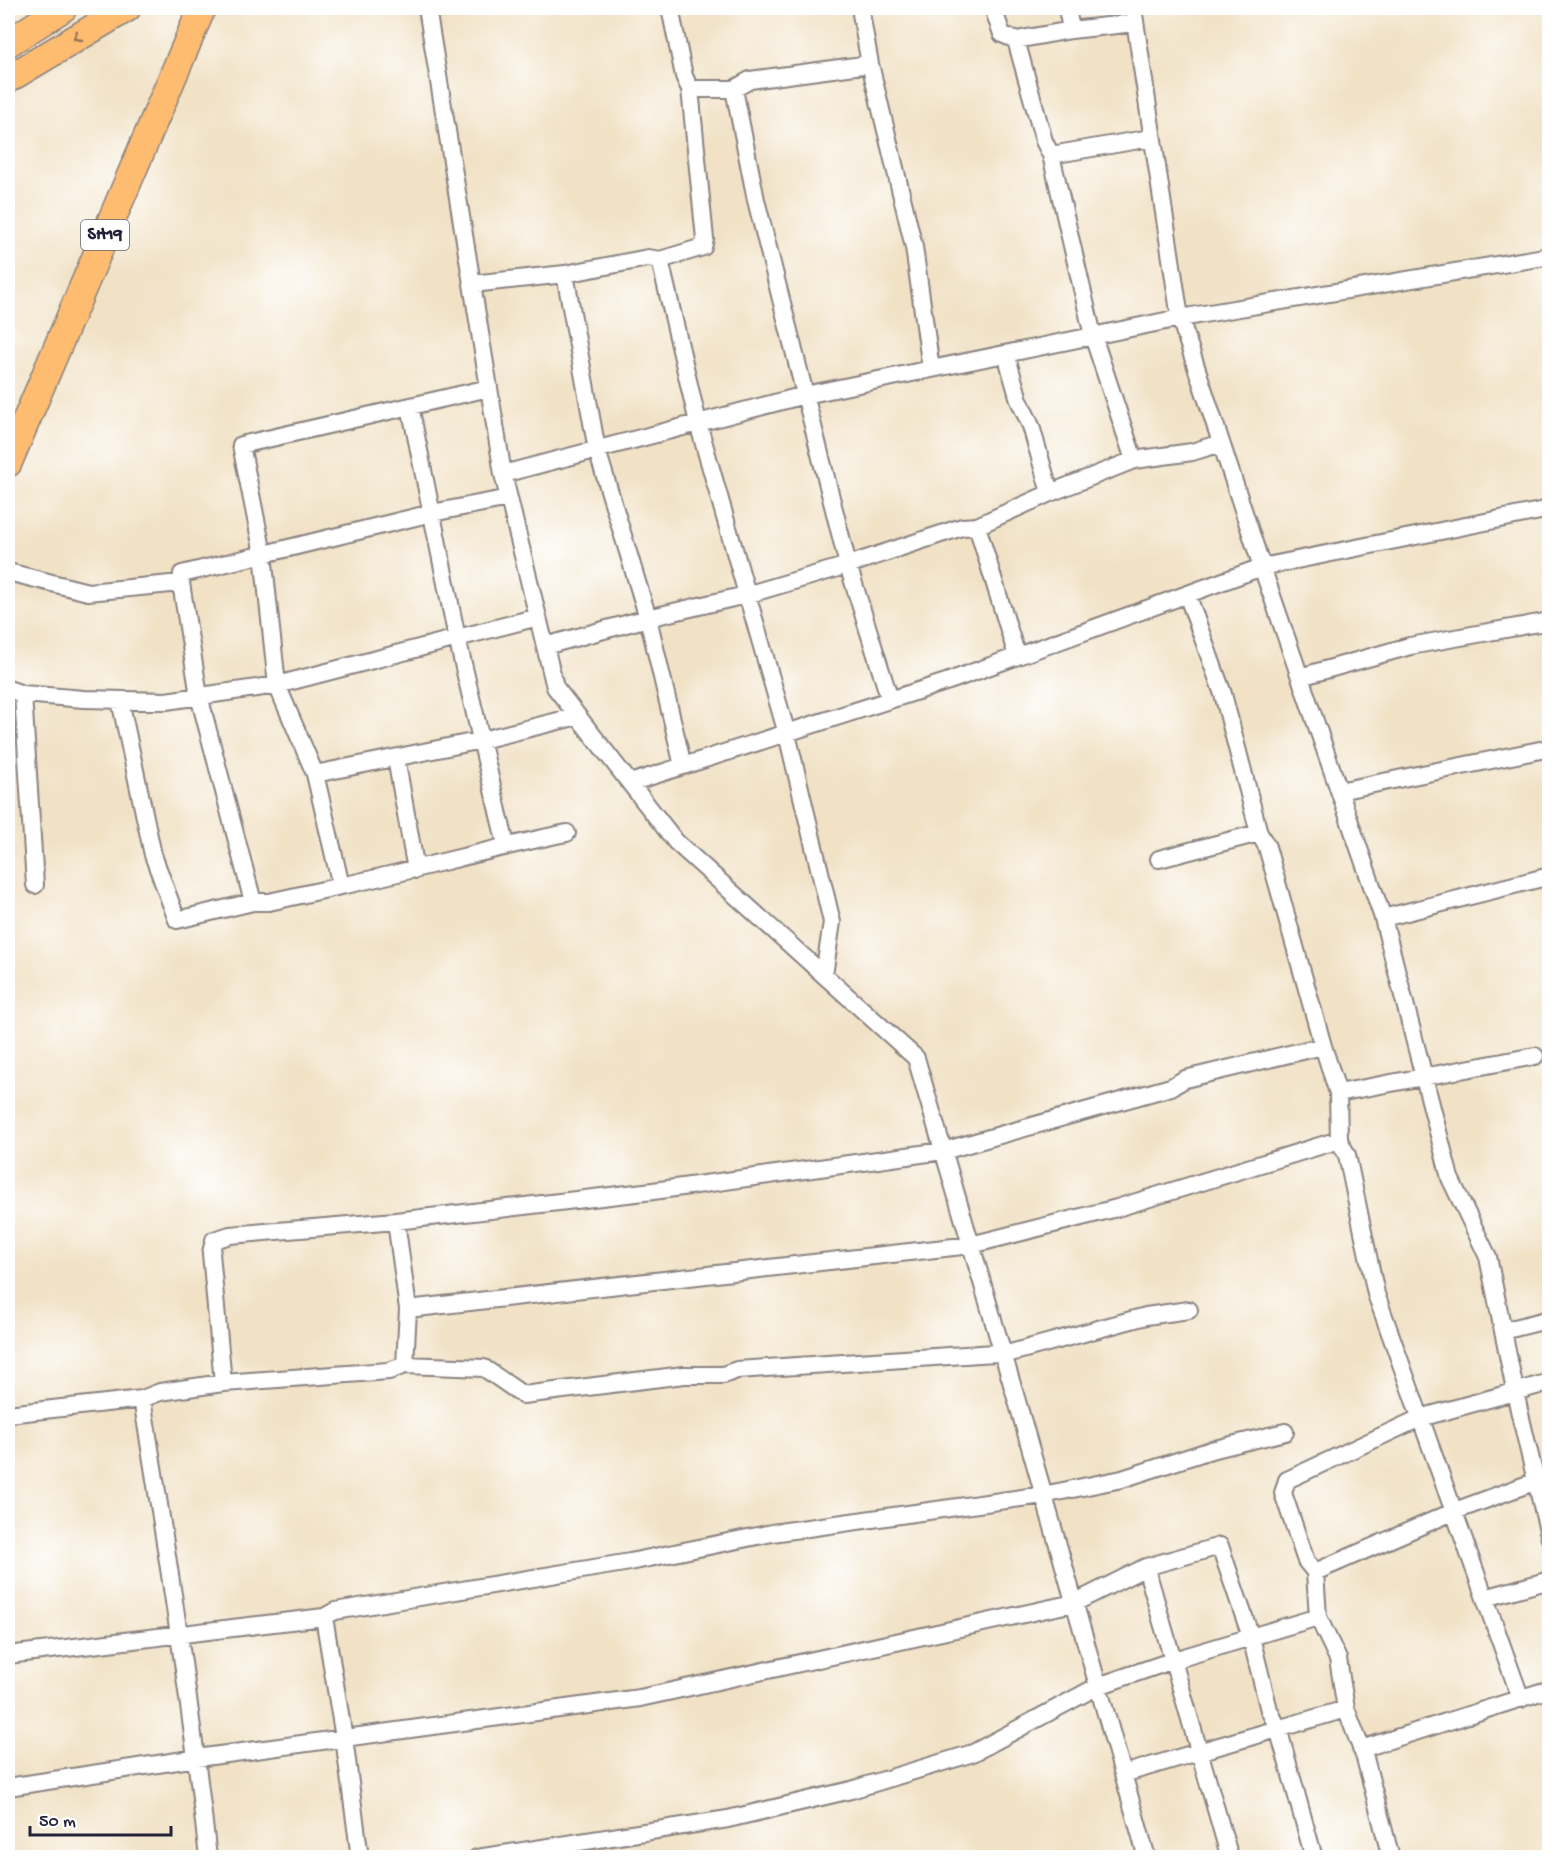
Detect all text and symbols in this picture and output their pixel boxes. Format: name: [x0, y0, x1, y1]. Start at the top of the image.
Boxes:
one-way arrow: [73, 30, 83, 42]
road number: SH19: [81, 220, 129, 250]
scale bar: [30, 1799, 171, 1837]
text: 50 m: [39, 1812, 76, 1833]

